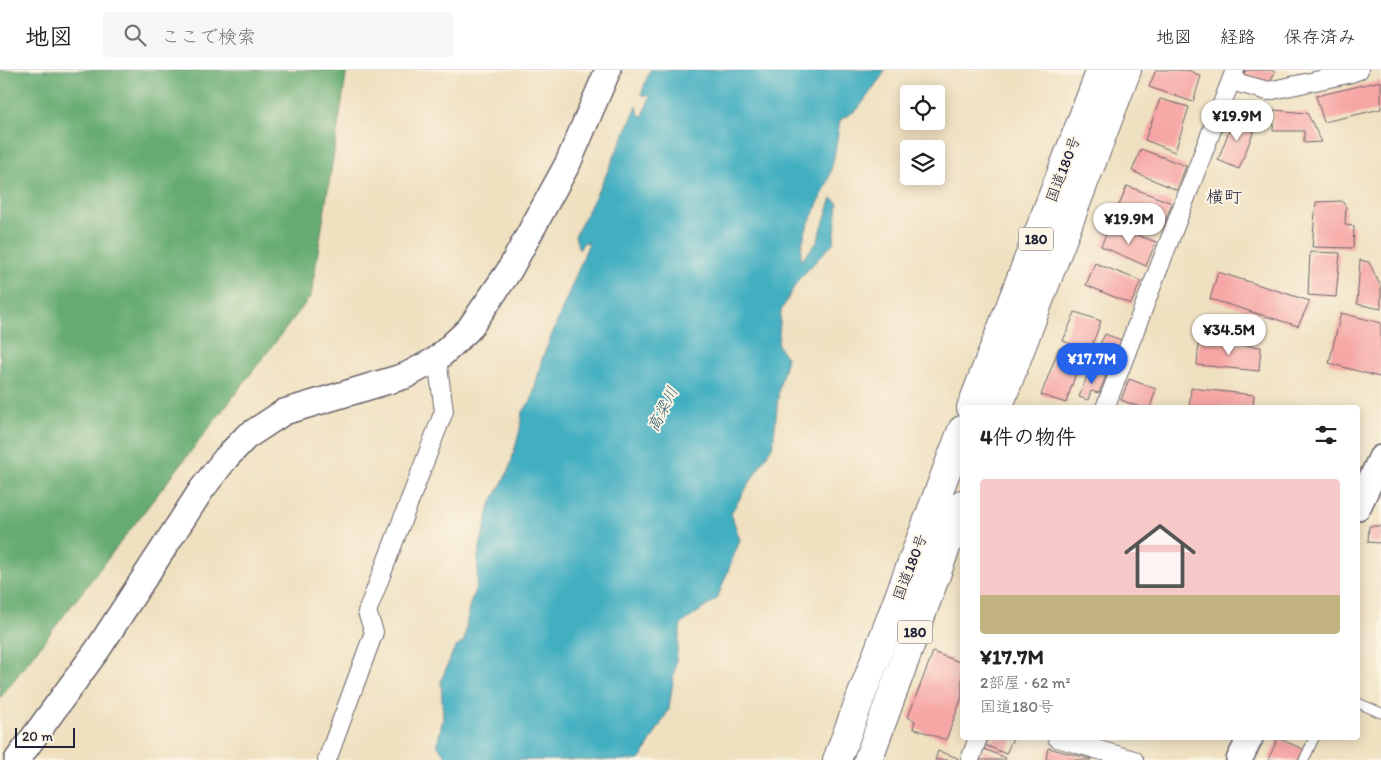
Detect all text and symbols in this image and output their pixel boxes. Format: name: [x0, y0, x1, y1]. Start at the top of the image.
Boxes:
search box: [103, 12, 453, 57]
icon: search: [121, 21, 149, 49]
text: 地図: [25, 22, 73, 51]
text: ここで検索: [161, 25, 256, 48]
text: 地図: [1156, 26, 1192, 48]
text: 経路: [1220, 26, 1256, 48]
text: 保存済み: [1284, 26, 1356, 48]
map controls: [900, 85, 945, 185]
button: locate: [900, 85, 945, 130]
pin: ¥19.9M: [1196, 100, 1278, 142]
text: ¥19.9M: [1212, 106, 1262, 125]
street label: 国道180号: [1042, 133, 1084, 205]
button: layers: [900, 140, 945, 185]
district label: 横町: [1206, 186, 1242, 208]
pin: ¥19.9M: [1088, 202, 1170, 245]
text: ¥19.9M: [1104, 209, 1154, 228]
road number: 180: [1018, 227, 1054, 250]
pin: ¥34.5M: [1188, 314, 1270, 356]
text: ¥34.5M: [1203, 320, 1255, 339]
pin: ¥17.7M: [1051, 342, 1133, 385]
text: ¥17.7M: [1068, 349, 1116, 368]
water label: 高梁川: [643, 384, 682, 435]
icon: filters: [1312, 421, 1340, 449]
text: 4件の物件: [980, 424, 1077, 449]
icon: home: [1115, 511, 1205, 601]
street label: 国道180号: [889, 531, 931, 603]
road number: 180: [898, 620, 932, 644]
text: ¥17.7M: [980, 644, 1044, 669]
text: 2部屋 · 62 m²: [980, 673, 1070, 692]
text: 国道180号: [980, 697, 1054, 716]
scale bar: [15, 725, 75, 748]
text: 20 m: [22, 728, 53, 745]

